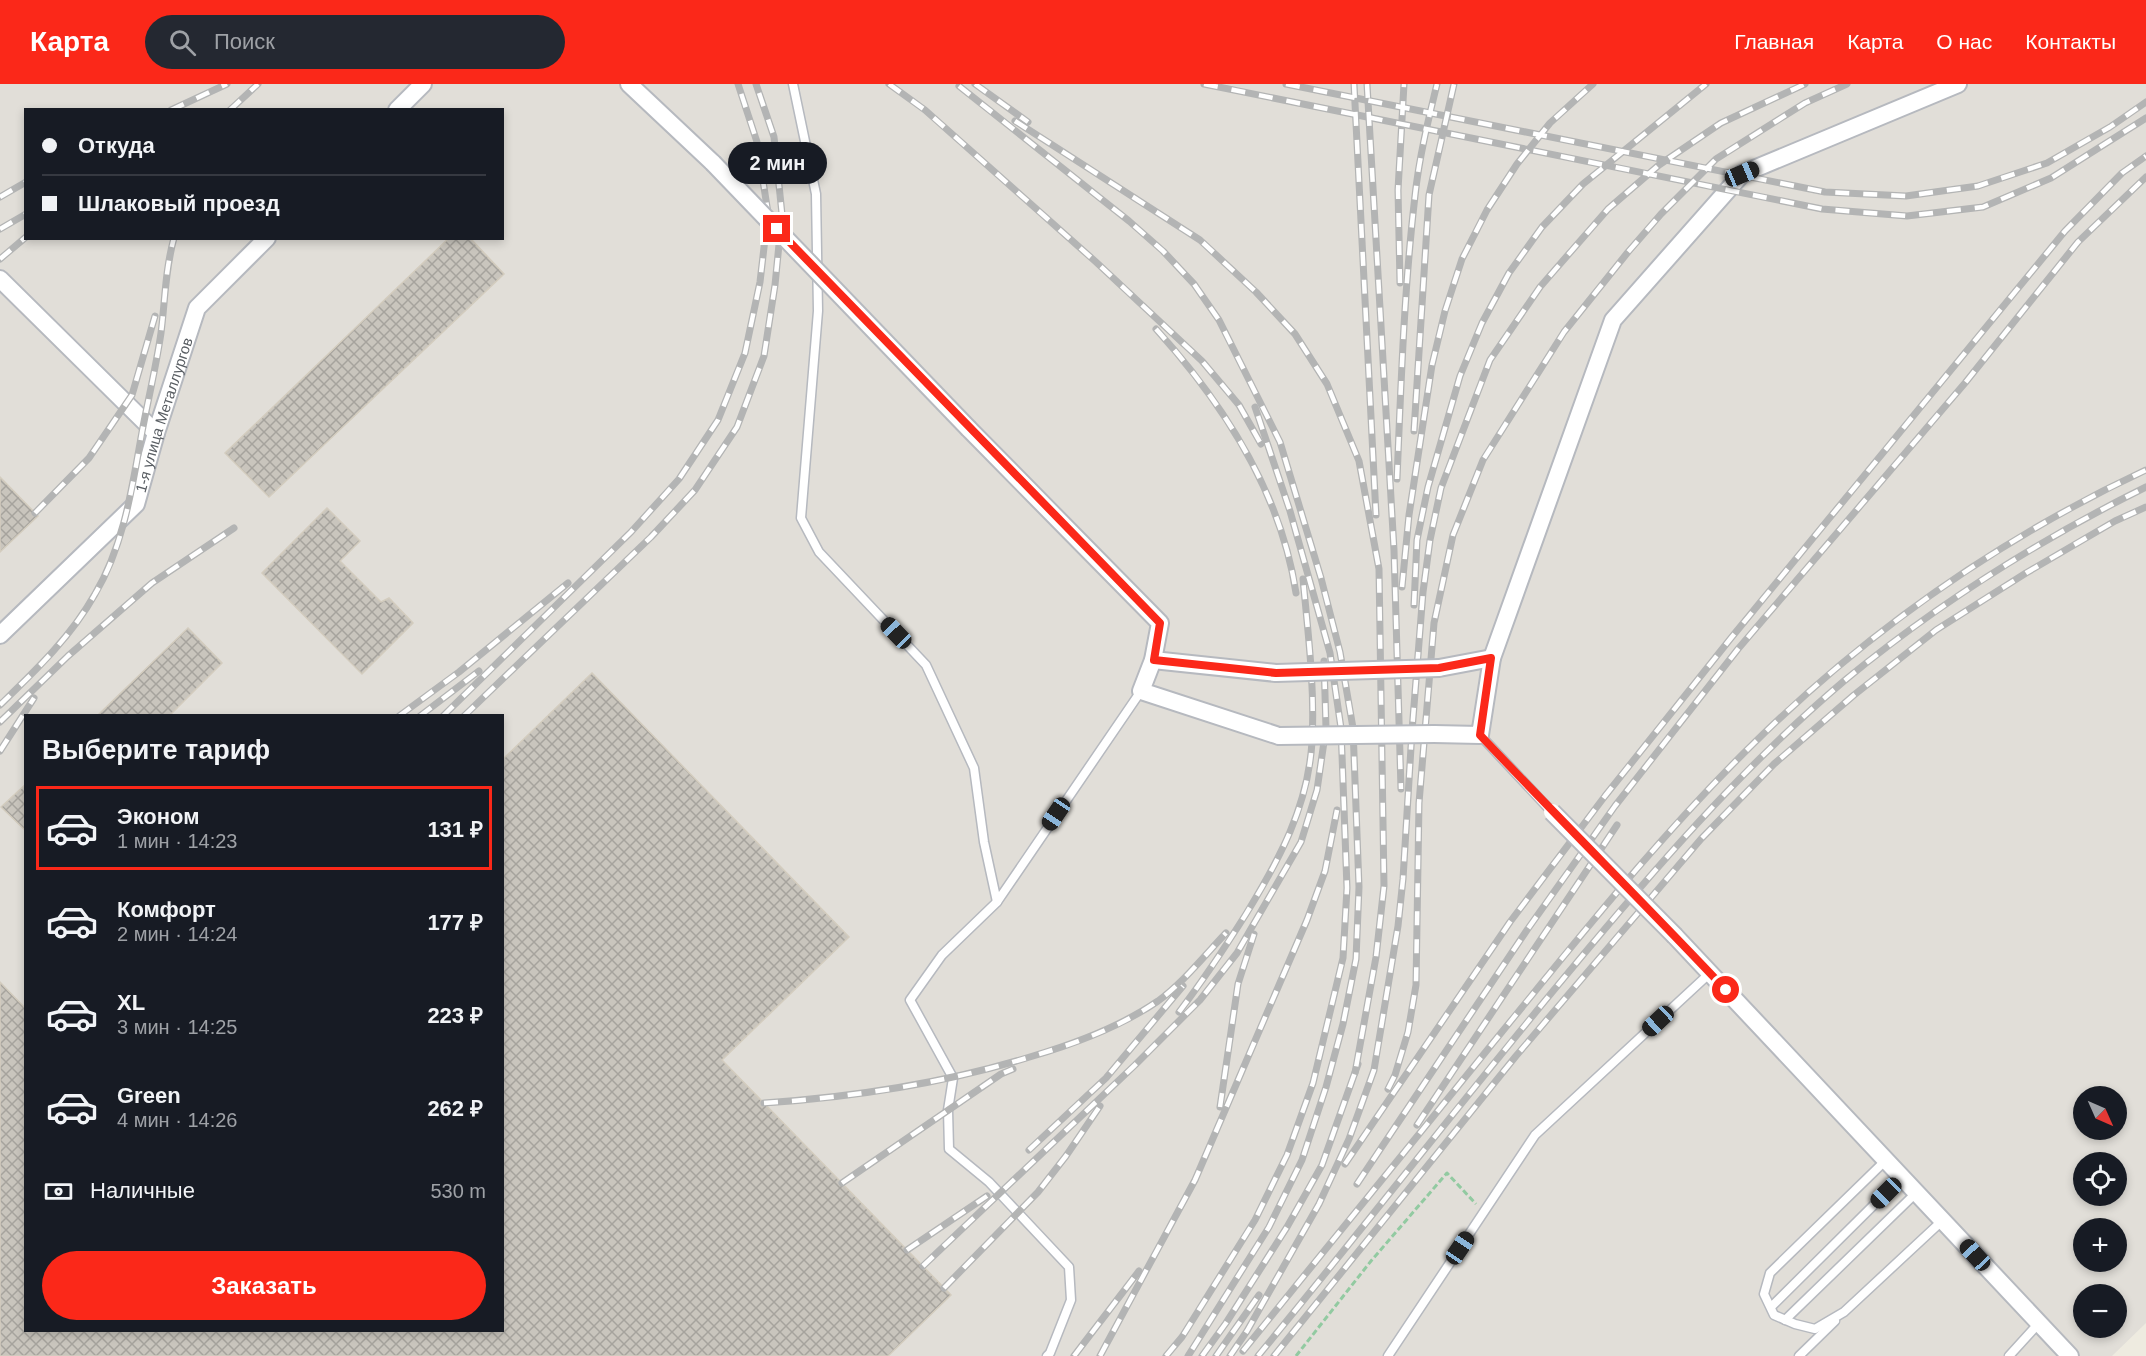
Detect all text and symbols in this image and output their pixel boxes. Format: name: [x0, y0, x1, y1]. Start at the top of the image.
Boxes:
search box: [145, 15, 565, 69]
text: Карта: [30, 26, 109, 57]
icon: search: [166, 26, 199, 59]
text: Поиск: [214, 29, 275, 54]
text: Главная: [1734, 30, 1814, 53]
text: Карта: [1847, 30, 1903, 53]
text: О нас: [1936, 30, 1992, 53]
text: Контакты: [2025, 30, 2116, 53]
text: Откуда: [78, 133, 155, 158]
callout: 2 мин: [728, 142, 826, 184]
text: 2 мин: [750, 152, 805, 174]
car: [1722, 159, 1762, 189]
text: Шлаковый проезд: [78, 191, 280, 216]
route end: [763, 215, 790, 242]
street label: 1-я улица Металлургов: [131, 335, 195, 494]
car: [877, 614, 915, 652]
text: Выберите тариф: [42, 735, 270, 765]
car: [1038, 794, 1074, 834]
icon: car: [45, 801, 99, 855]
text: Эконом: [117, 804, 200, 829]
text: 131 ₽: [427, 817, 483, 842]
text: 1 мин · 14:23: [117, 830, 237, 852]
icon: car: [45, 894, 99, 948]
text: Комфорт: [117, 897, 216, 922]
text: 177 ₽: [427, 910, 483, 935]
text: 2 мин · 14:24: [117, 923, 237, 945]
route start: [1712, 976, 1739, 1003]
icon: car: [45, 987, 99, 1041]
text: XL: [117, 990, 145, 1015]
car: [1639, 1002, 1677, 1040]
text: 223 ₽: [427, 1003, 483, 1028]
text: 3 мин · 14:25: [117, 1016, 237, 1038]
icon: car: [45, 1080, 99, 1134]
text: Green: [117, 1083, 181, 1108]
north arrow: [2073, 1086, 2127, 1140]
map controls: [2073, 1086, 2127, 1338]
text: 262 ₽: [427, 1096, 483, 1121]
text: 4 мин · 14:26: [117, 1109, 237, 1131]
button: locate: [2073, 1152, 2127, 1206]
car: [1867, 1174, 1905, 1212]
icon: cash: [42, 1175, 75, 1208]
text: Наличные: [90, 1178, 195, 1203]
text: 530 m: [430, 1180, 486, 1202]
button: +: [2073, 1218, 2127, 1272]
car: [1442, 1228, 1478, 1268]
car: [1956, 1236, 1994, 1274]
button: Заказать: [42, 1251, 486, 1320]
button: −: [2073, 1284, 2127, 1338]

